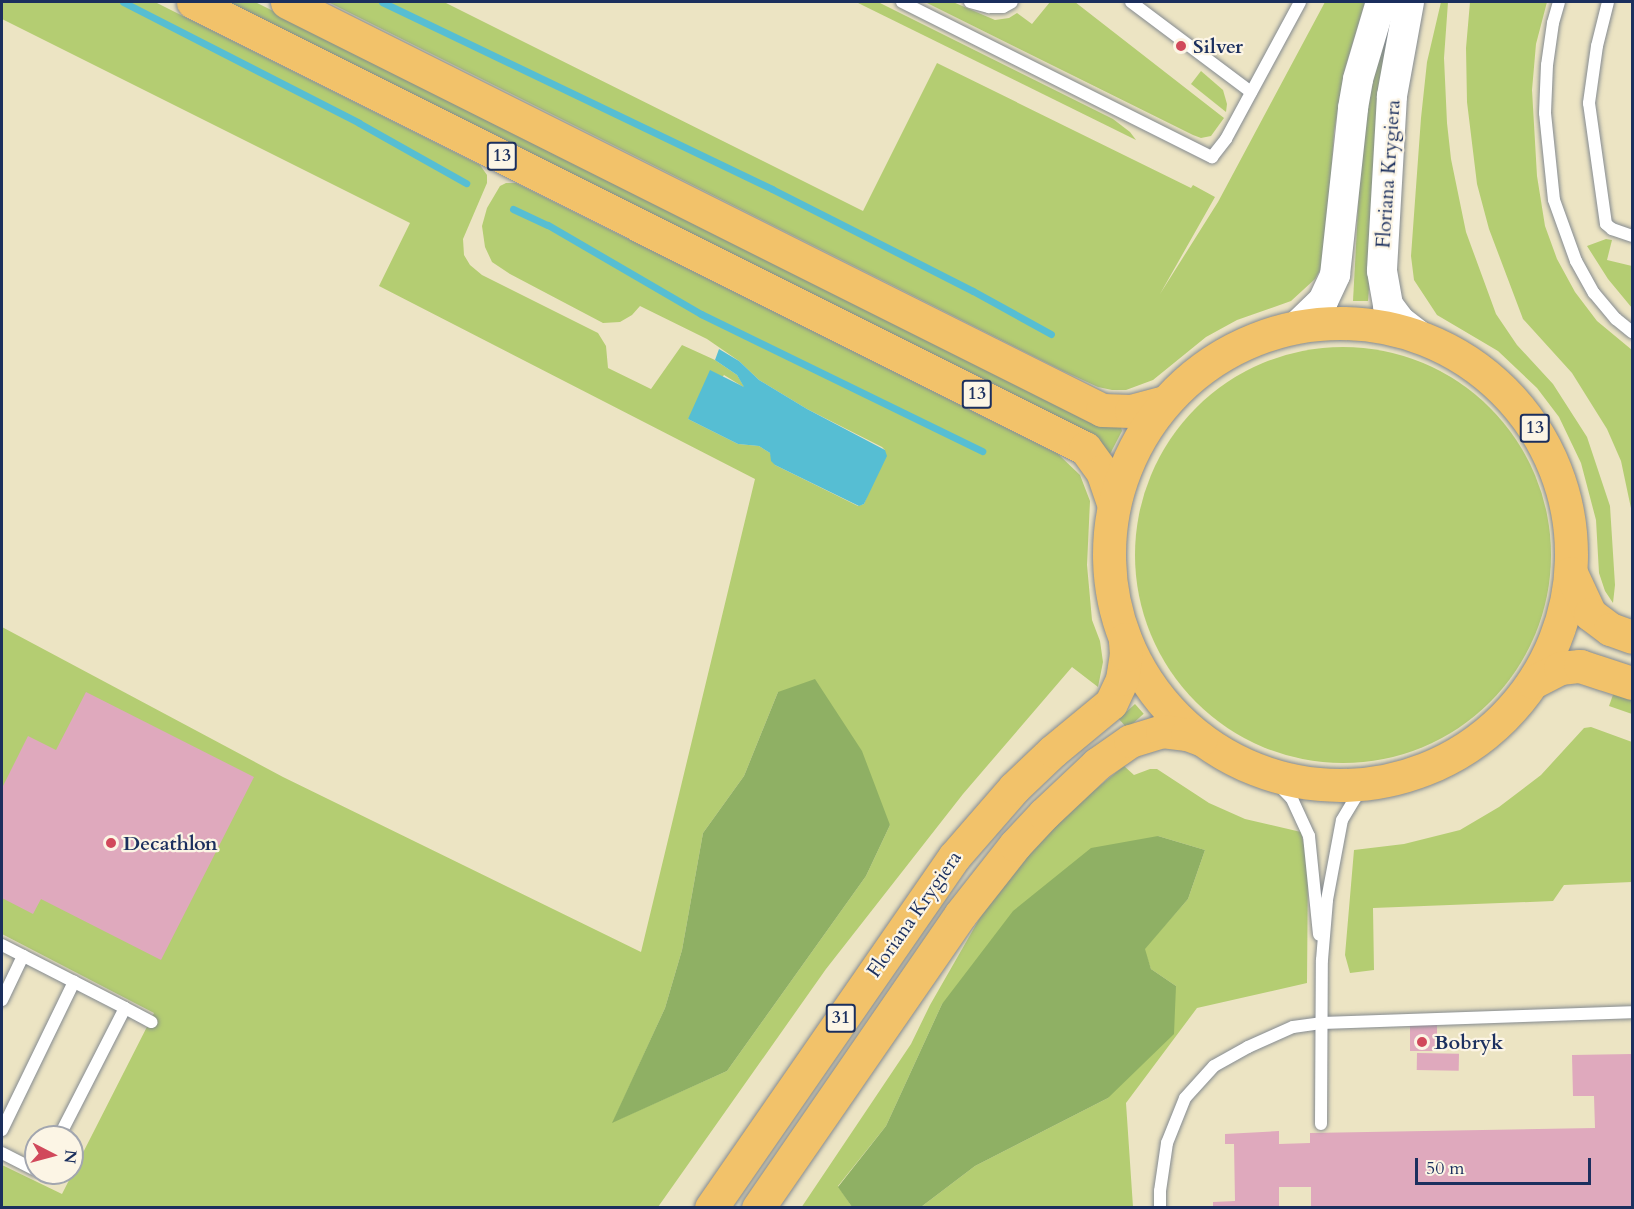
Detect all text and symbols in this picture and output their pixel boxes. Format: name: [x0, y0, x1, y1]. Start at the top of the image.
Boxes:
place label: Silver: [1193, 34, 1243, 58]
marker: Silver: [1174, 39, 1188, 53]
street label: Floriana Krygiera: [1371, 99, 1405, 249]
road number: 13: [486, 141, 518, 171]
road number: 13: [960, 379, 994, 409]
road number: 13: [1518, 413, 1552, 443]
place label: Decathlon: [123, 831, 218, 855]
marker: Decathlon: [104, 836, 118, 850]
street label: Floriana Krygiera: [861, 846, 967, 982]
road number: 31: [824, 1003, 858, 1033]
place label: Bobryk: [1434, 1030, 1504, 1054]
marker: Bobryk: [1415, 1035, 1429, 1049]
north arrow: [24, 1125, 84, 1185]
scale bar: [1418, 1146, 1594, 1184]
text: N: [58, 1149, 82, 1165]
text: 50 m: [1426, 1156, 1465, 1181]

